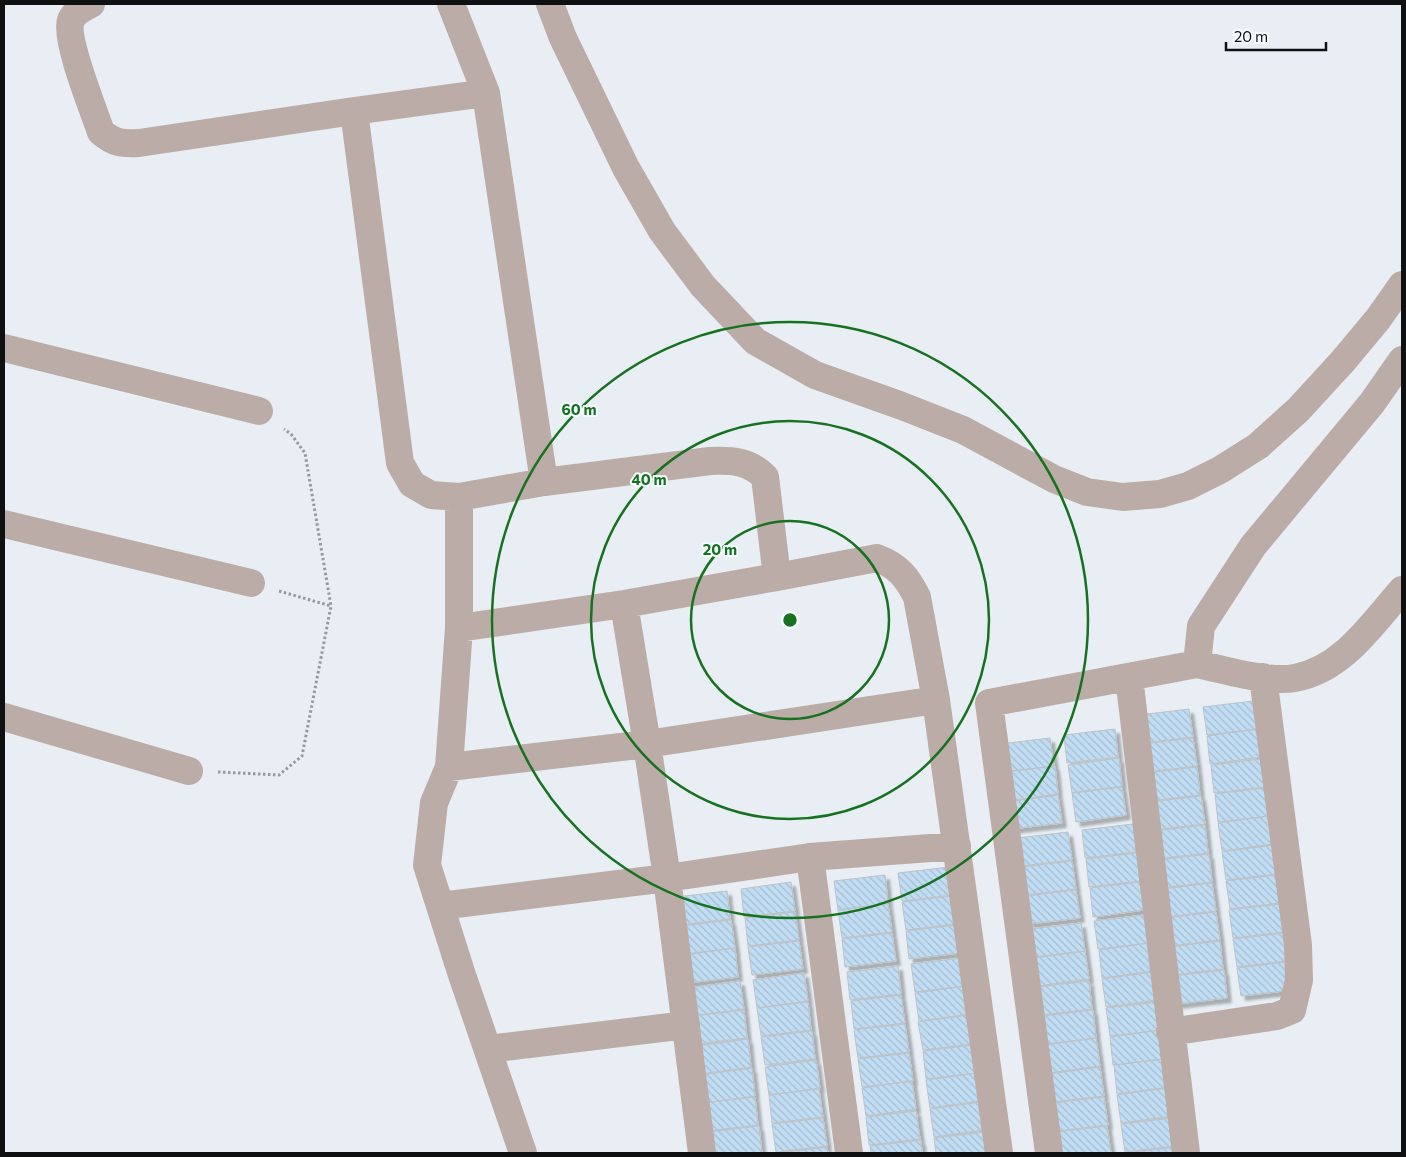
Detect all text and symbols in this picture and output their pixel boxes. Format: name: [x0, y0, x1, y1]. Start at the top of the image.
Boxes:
scale bar: [1226, 20, 1326, 52]
text: 20 m: [1234, 27, 1268, 45]
text: 60 m: [561, 400, 597, 418]
text: 40 m: [631, 470, 667, 488]
text: 20 m: [703, 540, 737, 558]
centre of rings: [781, 611, 799, 629]

